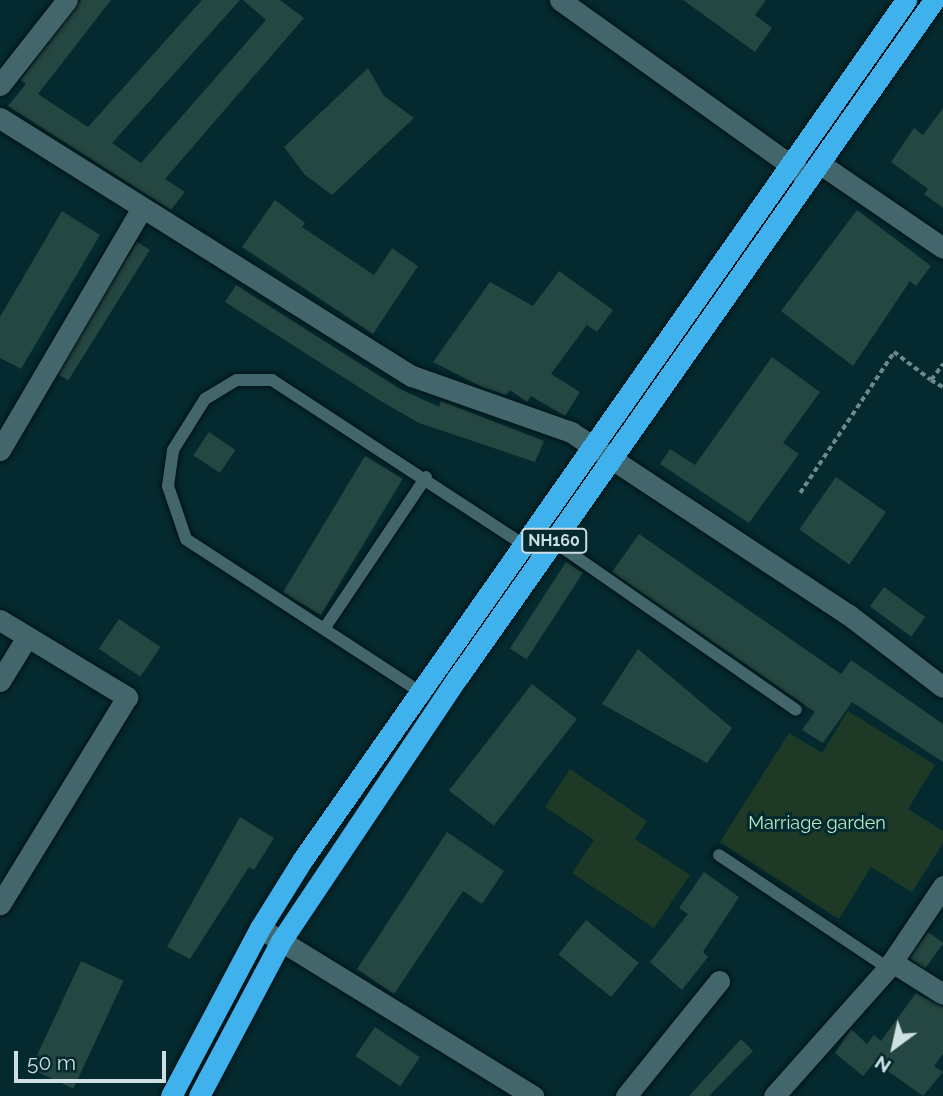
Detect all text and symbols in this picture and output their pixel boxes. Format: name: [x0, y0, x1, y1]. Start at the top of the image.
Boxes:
road number: NH160: [521, 528, 587, 554]
park label: Marriage garden: [748, 812, 886, 834]
north arrow: [859, 1012, 929, 1082]
scale bar: [18, 1036, 170, 1080]
text: 50 m: [27, 1050, 76, 1075]
text: N: [870, 1051, 895, 1078]

